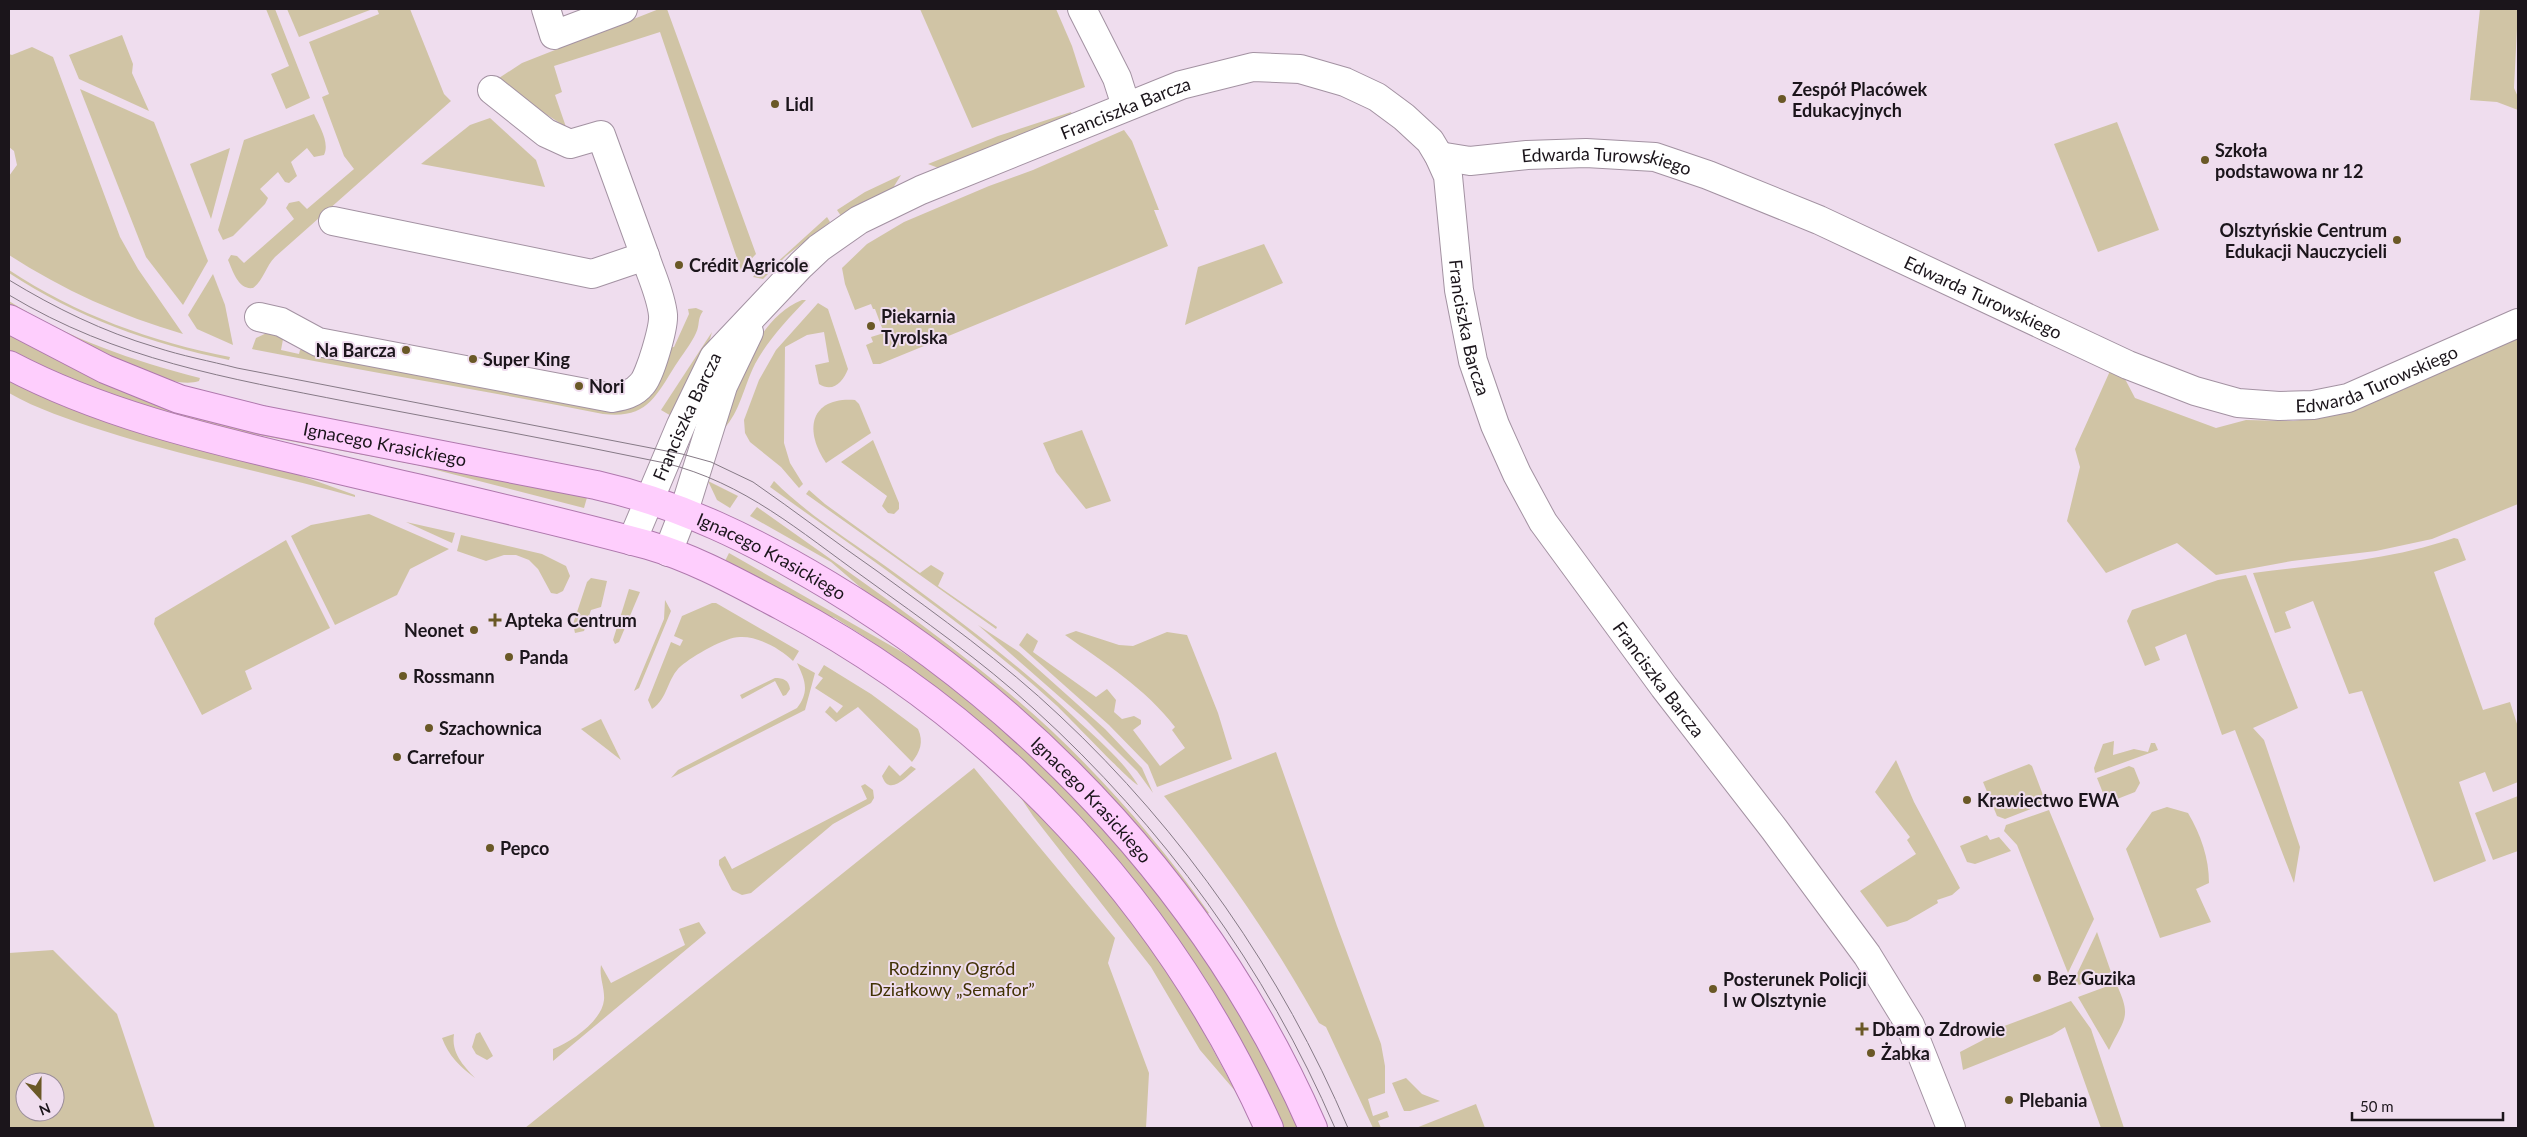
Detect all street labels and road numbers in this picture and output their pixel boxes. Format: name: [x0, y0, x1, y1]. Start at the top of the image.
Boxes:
street label: Franciszka Barcza: [1057, 72, 1193, 144]
street label: Edwarda Turowskiego: [1520, 142, 1695, 180]
street label: Edwarda Turowskiego: [1901, 251, 2066, 344]
street label: Franciszka Barcza: [1445, 258, 1495, 398]
street label: Edwarda Turowskiego: [2295, 340, 2461, 417]
street label: Franciszka Barcza: [648, 349, 726, 484]
street label: Ignacego Krasickiego: [302, 417, 468, 471]
street label: Ignacego Krasickiego: [694, 508, 850, 604]
street label: Franciszka Barcza: [1609, 617, 1709, 741]
street label: Ignacego Krasickiego: [1027, 732, 1157, 867]

